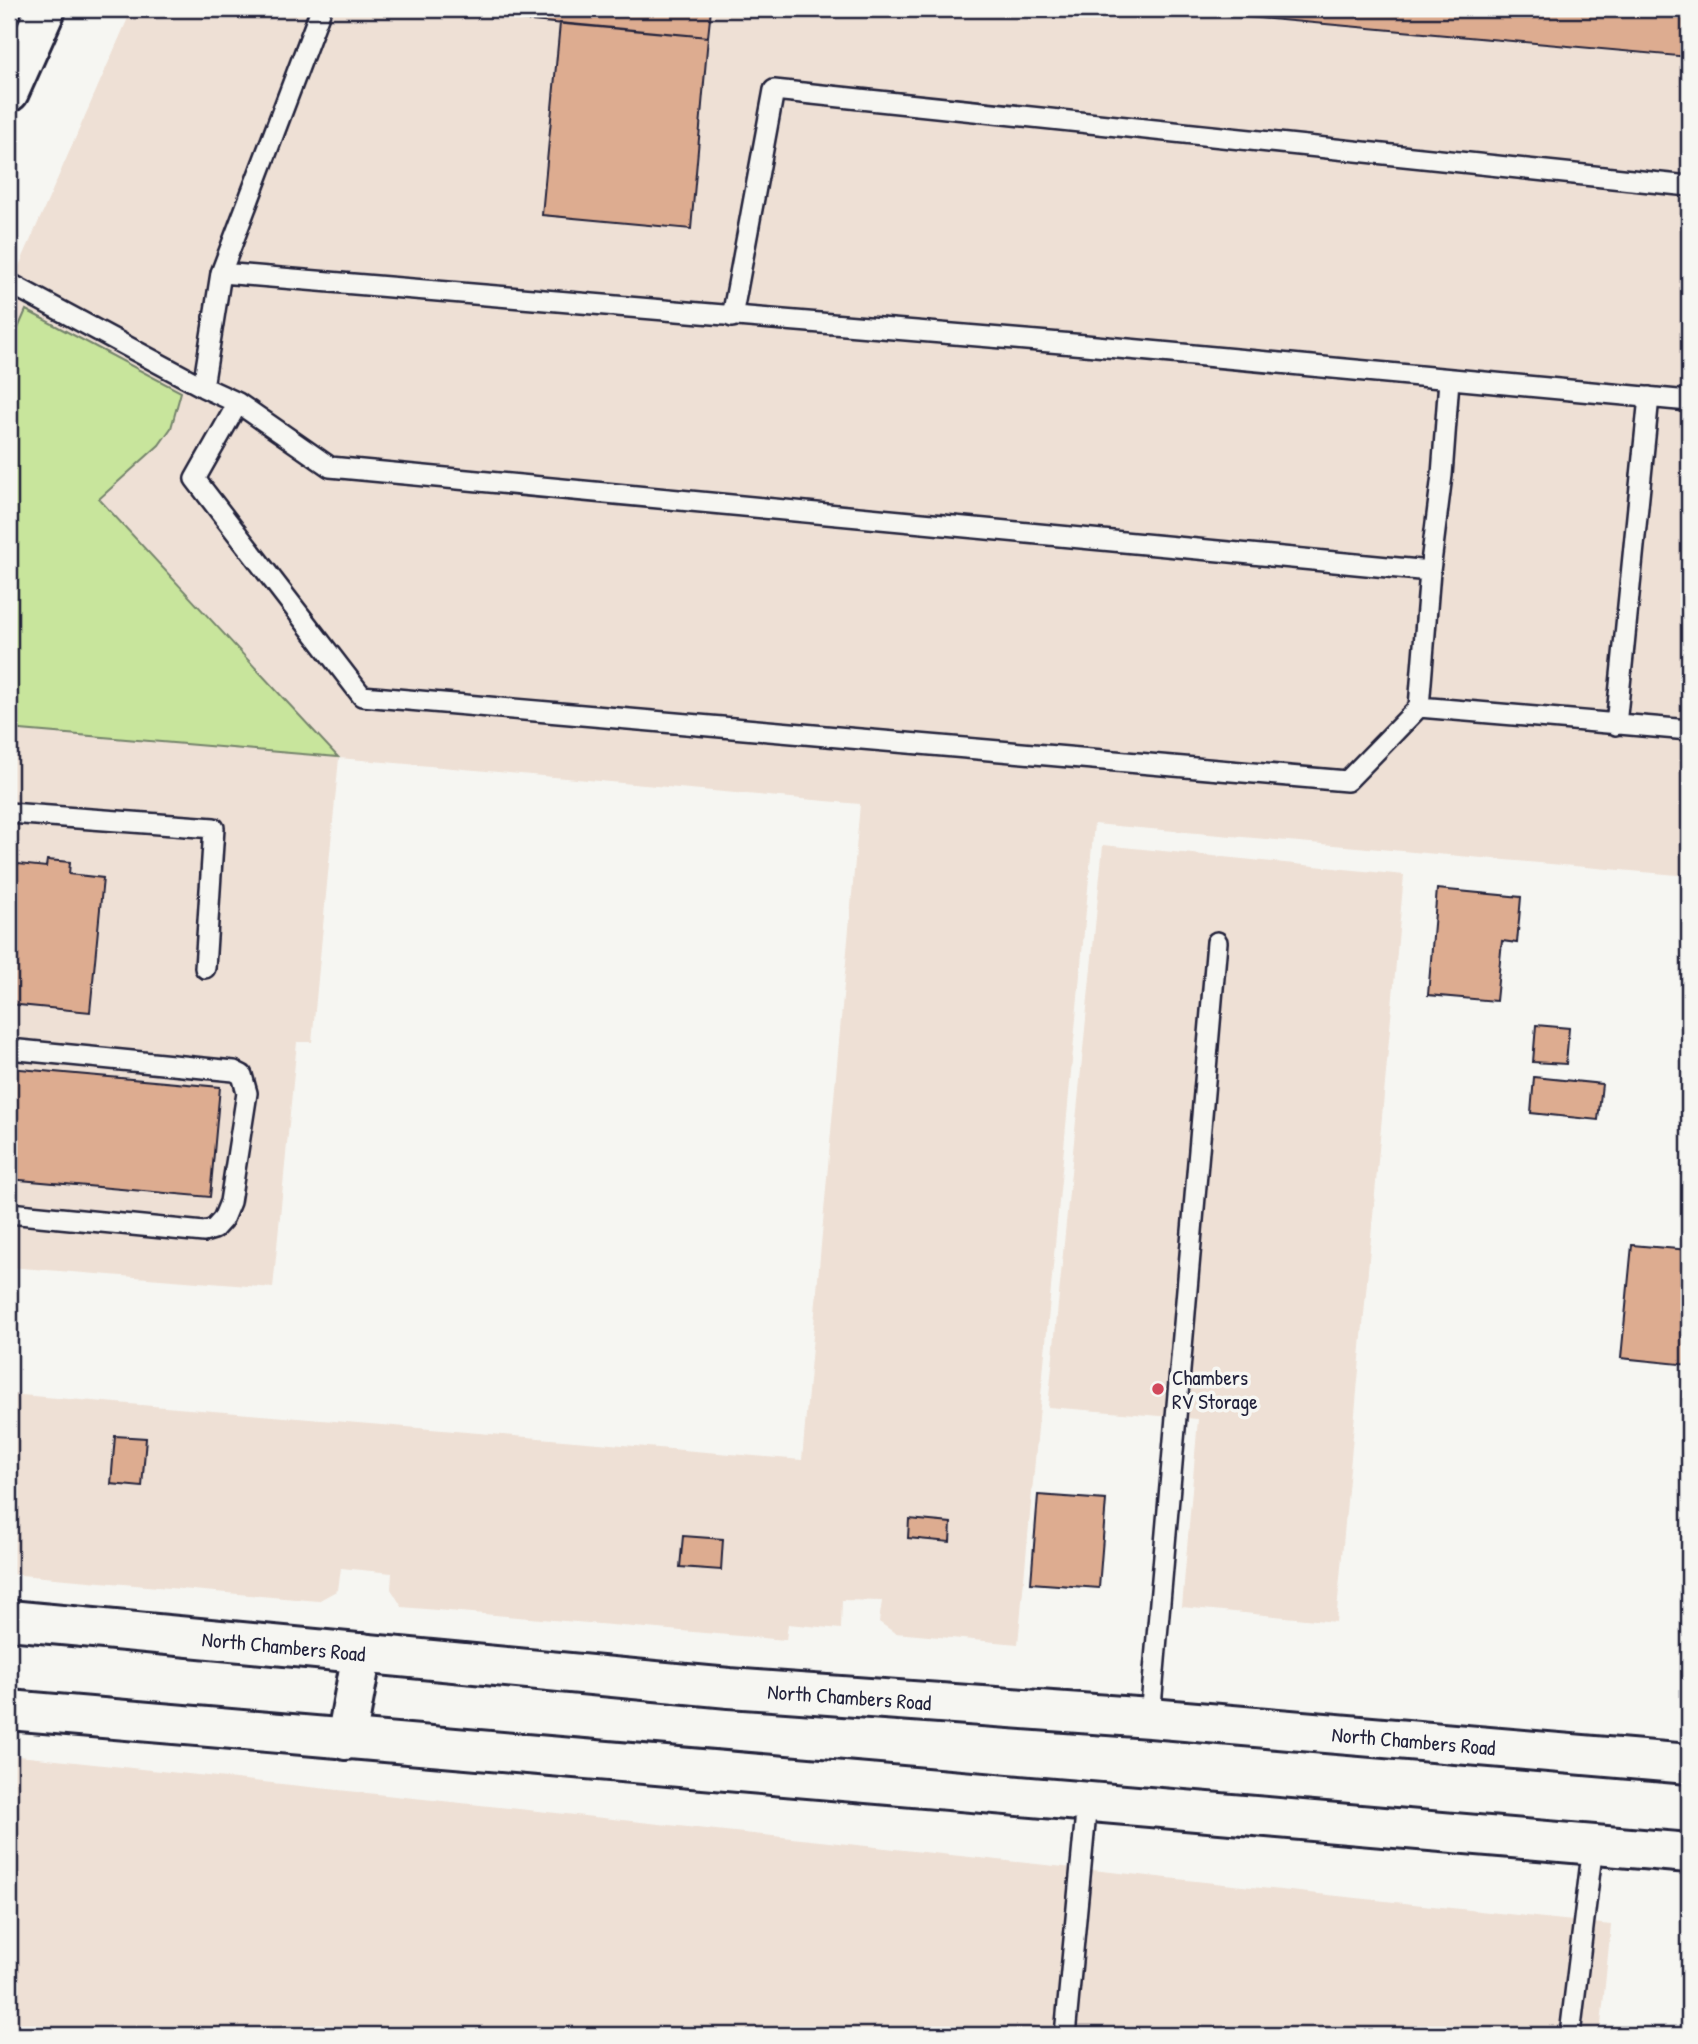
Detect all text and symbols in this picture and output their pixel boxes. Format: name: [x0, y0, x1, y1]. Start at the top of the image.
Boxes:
place label: Chambers RV Storage: [1172, 1363, 1258, 1416]
marker: Chambers RV Storage: [1150, 1381, 1166, 1397]
street label: North Chambers Road: [201, 1624, 367, 1668]
street label: North Chambers Road: [767, 1676, 932, 1717]
street label: North Chambers Road: [1331, 1719, 1497, 1762]

